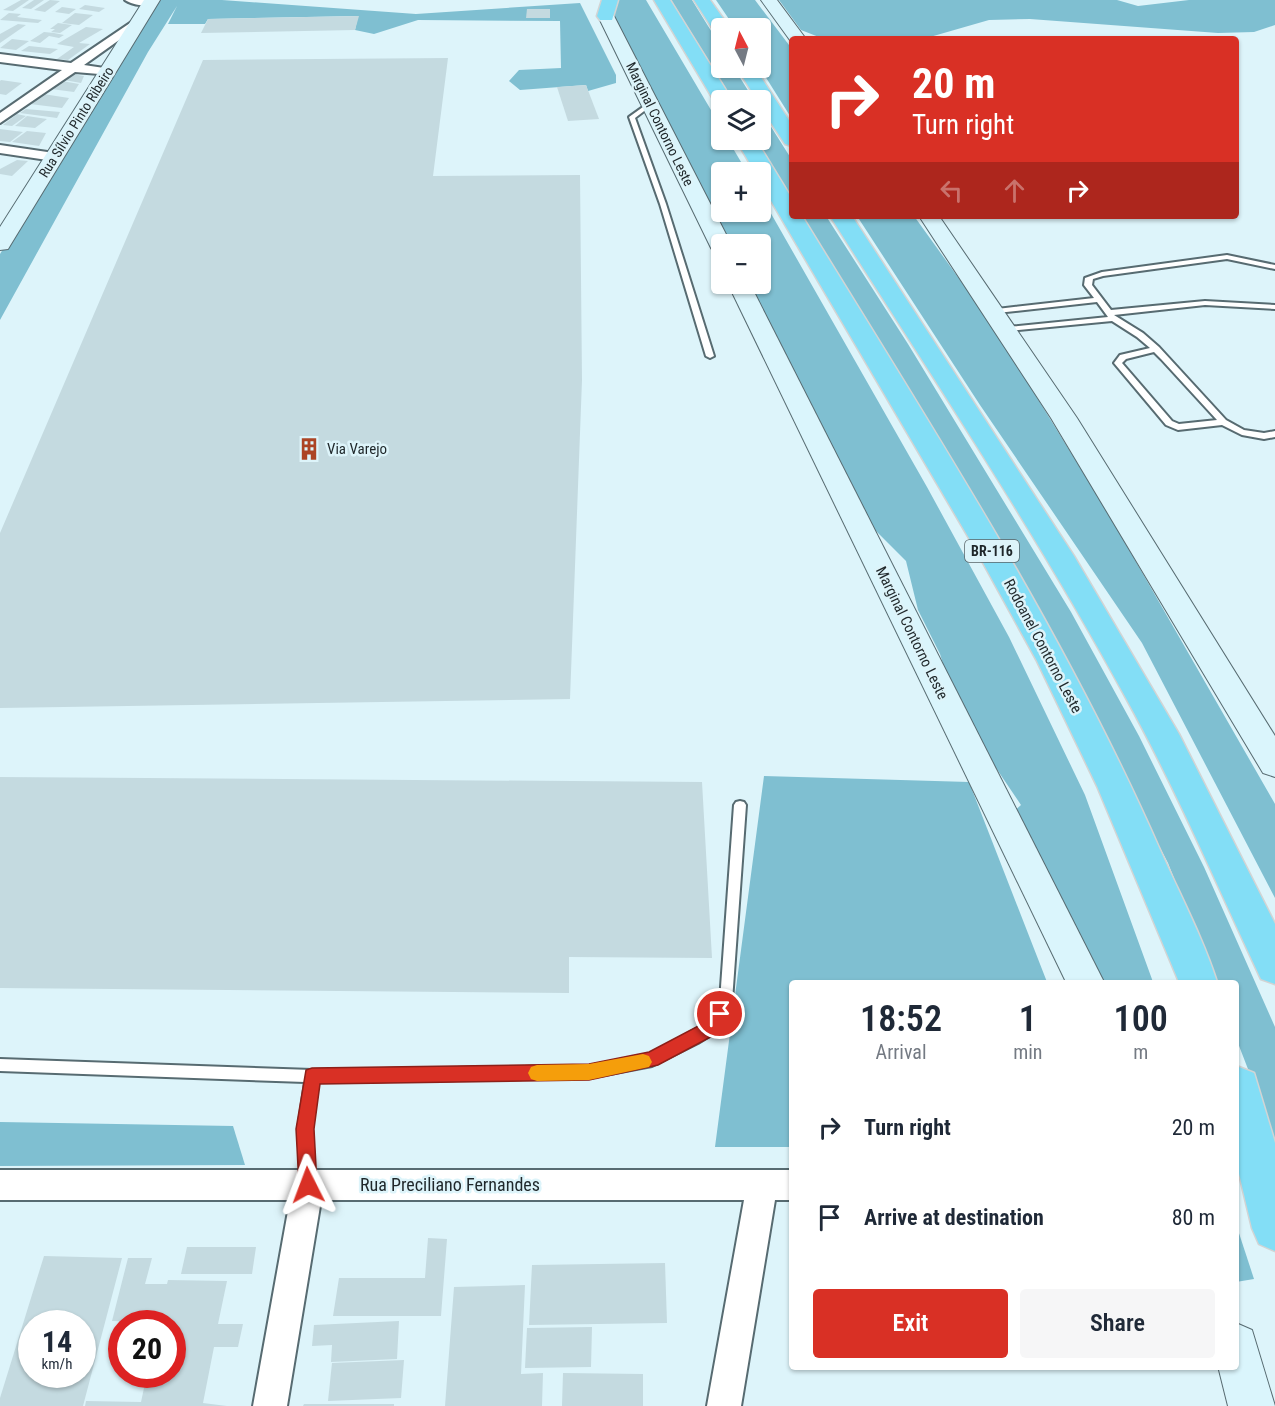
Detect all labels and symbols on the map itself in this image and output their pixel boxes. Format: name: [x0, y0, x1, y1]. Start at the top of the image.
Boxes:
north arrow: [711, 18, 771, 78]
street label: Marginal Contorno Leste: [623, 59, 697, 189]
street label: Rua Sílvio Pinto Ribeiro: [35, 64, 117, 180]
building icon: Via Varejo: [296, 436, 322, 462]
place label: Via Varejo: [327, 440, 387, 458]
road number: BR-116: [965, 540, 1019, 562]
street label: Marginal Contorno Leste: [872, 564, 952, 702]
street label: Rodoanel Contorno Leste: [1000, 576, 1086, 716]
pin: [694, 988, 745, 1039]
position arrow: [276, 1153, 340, 1217]
street label: Rua Preciliano Fernandes: [360, 1174, 540, 1195]
speed limit sign: 20: [108, 1310, 186, 1388]

